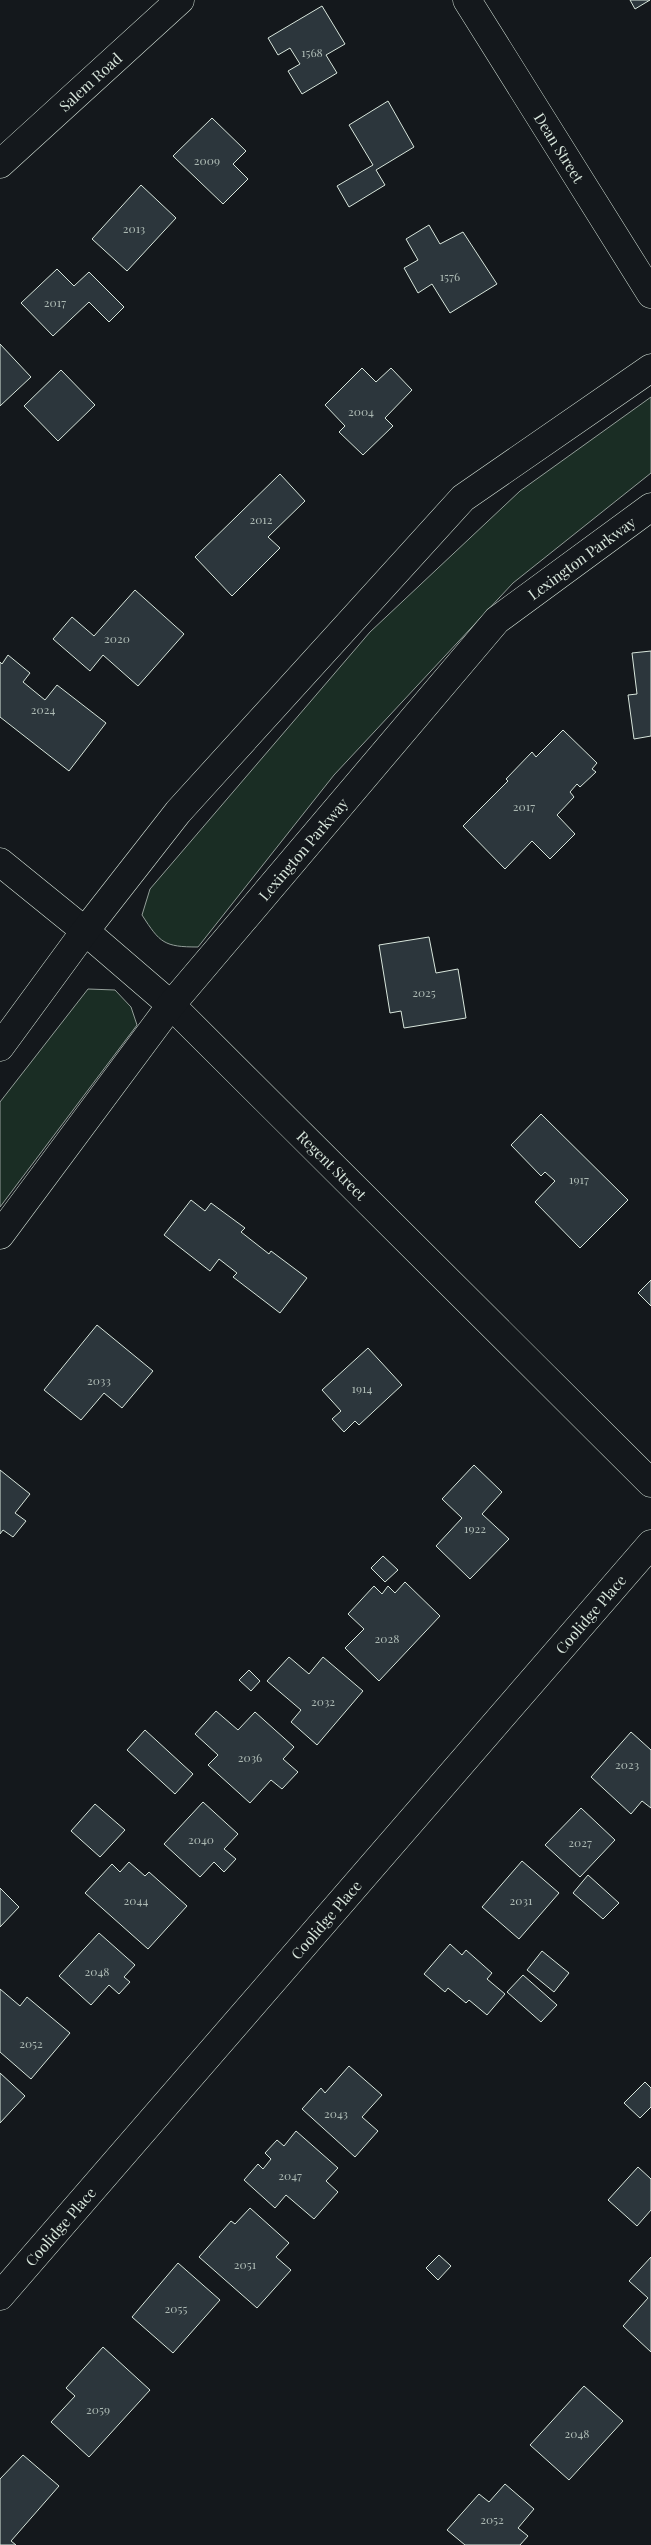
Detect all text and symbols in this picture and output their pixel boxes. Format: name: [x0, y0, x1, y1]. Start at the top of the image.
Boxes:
house number: 1568: [301, 44, 323, 60]
street label: Salem Road: [54, 48, 126, 116]
street label: Dean Street: [530, 109, 589, 187]
house number: 2009: [194, 152, 220, 168]
house number: 2013: [123, 220, 145, 236]
house number: 1576: [440, 268, 460, 284]
house number: 2017: [44, 294, 66, 310]
house number: 2004: [348, 403, 374, 419]
house number: 2012: [249, 511, 273, 527]
street label: Lexington Parkway: [524, 512, 640, 604]
house number: 2020: [104, 630, 130, 646]
house number: 2024: [31, 701, 55, 717]
street label: Lexington Parkway: [254, 793, 353, 905]
house number: 2017: [513, 798, 535, 814]
house number: 2025: [412, 984, 436, 1000]
street label: Regent Street: [293, 1126, 372, 1205]
house number: 1917: [569, 1171, 589, 1187]
house number: 2033: [87, 1372, 111, 1388]
house number: 1914: [352, 1380, 373, 1396]
house number: 1922: [464, 1520, 486, 1536]
street label: Coolidge Place: [551, 1570, 630, 1658]
house number: 2028: [375, 1630, 399, 1646]
house number: 2032: [311, 1693, 335, 1709]
house number: 2036: [238, 1749, 262, 1765]
house number: 2023: [615, 1756, 639, 1772]
house number: 2040: [188, 1831, 214, 1847]
house number: 2027: [568, 1834, 592, 1850]
street label: Coolidge Place: [286, 1876, 366, 1963]
house number: 2044: [124, 1892, 148, 1908]
house number: 2031: [510, 1892, 533, 1908]
house number: 2048: [84, 1963, 110, 1979]
house number: 2052: [19, 2035, 43, 2051]
house number: 2043: [324, 2105, 348, 2121]
house number: 2047: [278, 2167, 302, 2183]
street label: Coolidge Place: [20, 2183, 100, 2270]
house number: 2051: [234, 2256, 257, 2272]
house number: 2055: [165, 2300, 187, 2316]
house number: 2059: [86, 2401, 110, 2417]
house number: 2048: [564, 2425, 590, 2441]
house number: 2052: [480, 2511, 504, 2527]

